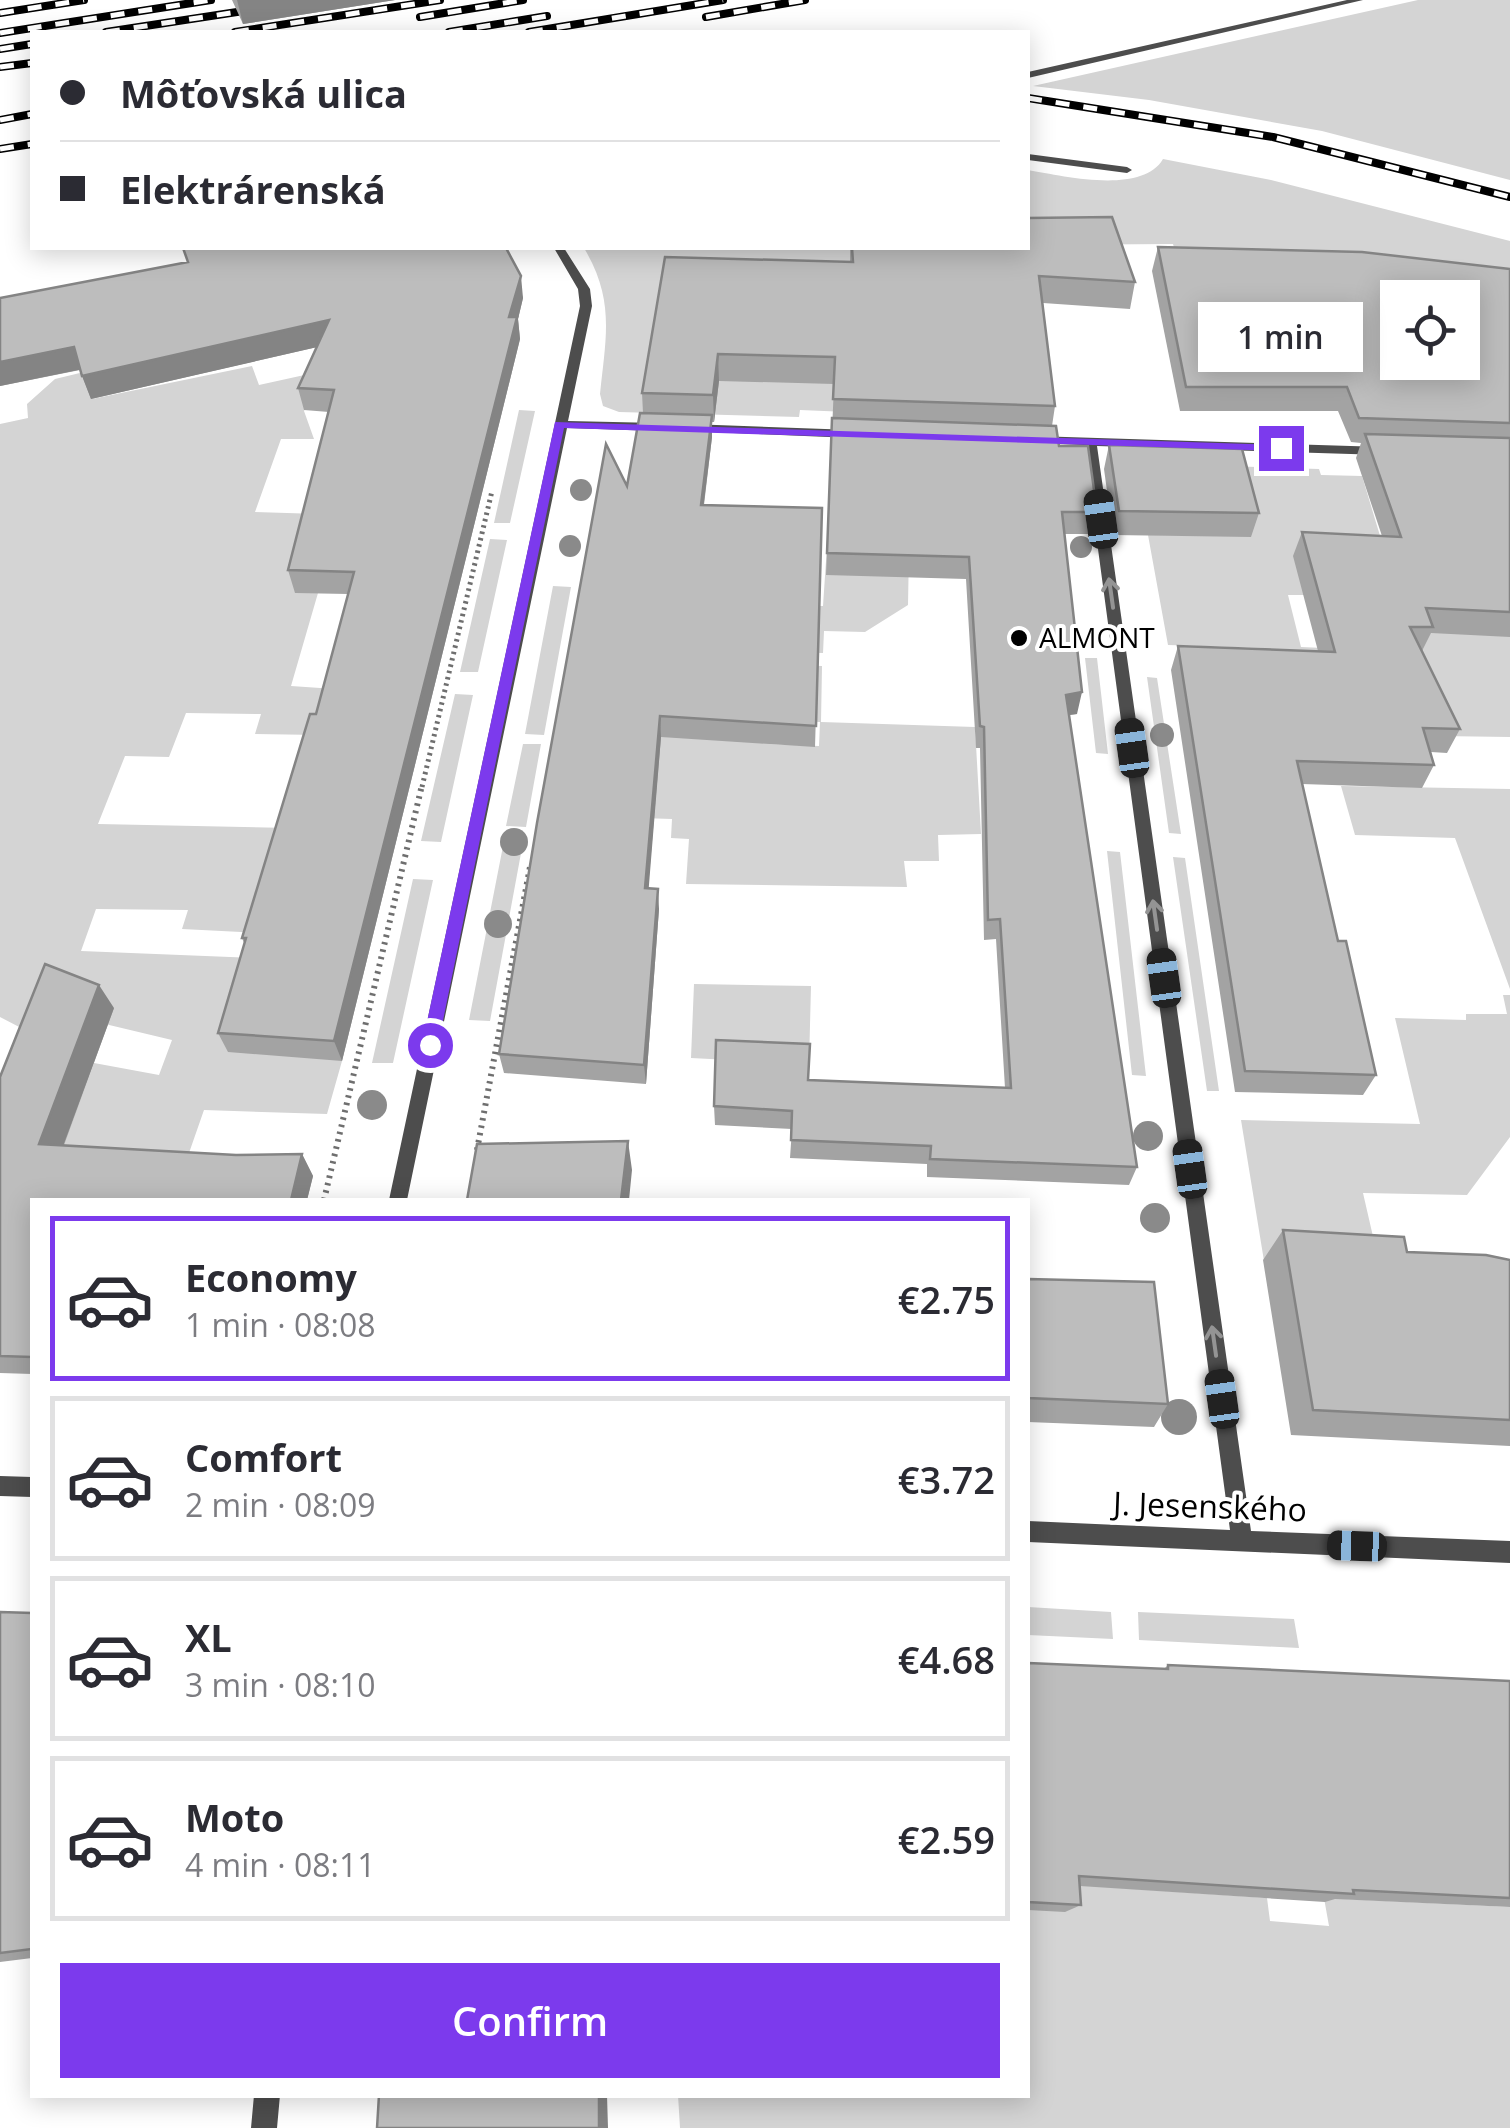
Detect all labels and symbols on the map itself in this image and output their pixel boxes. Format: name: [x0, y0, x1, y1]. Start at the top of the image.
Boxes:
callout: 1 min: [1198, 303, 1364, 373]
route end: [1259, 426, 1304, 471]
car: [1082, 487, 1120, 551]
one-way arrow: [1102, 577, 1120, 609]
place label: ALMONT: [1039, 618, 1155, 656]
marker: ALMONT: [1008, 627, 1030, 649]
car: [1113, 716, 1151, 780]
one-way arrow: [1146, 899, 1164, 931]
car: [1145, 946, 1183, 1010]
route start: [408, 1023, 453, 1068]
car: [1171, 1137, 1209, 1201]
one-way arrow: [1204, 1325, 1222, 1357]
car: [1203, 1367, 1241, 1431]
street label: J. Jesenského: [1110, 1481, 1308, 1530]
car: [1326, 1530, 1388, 1562]

